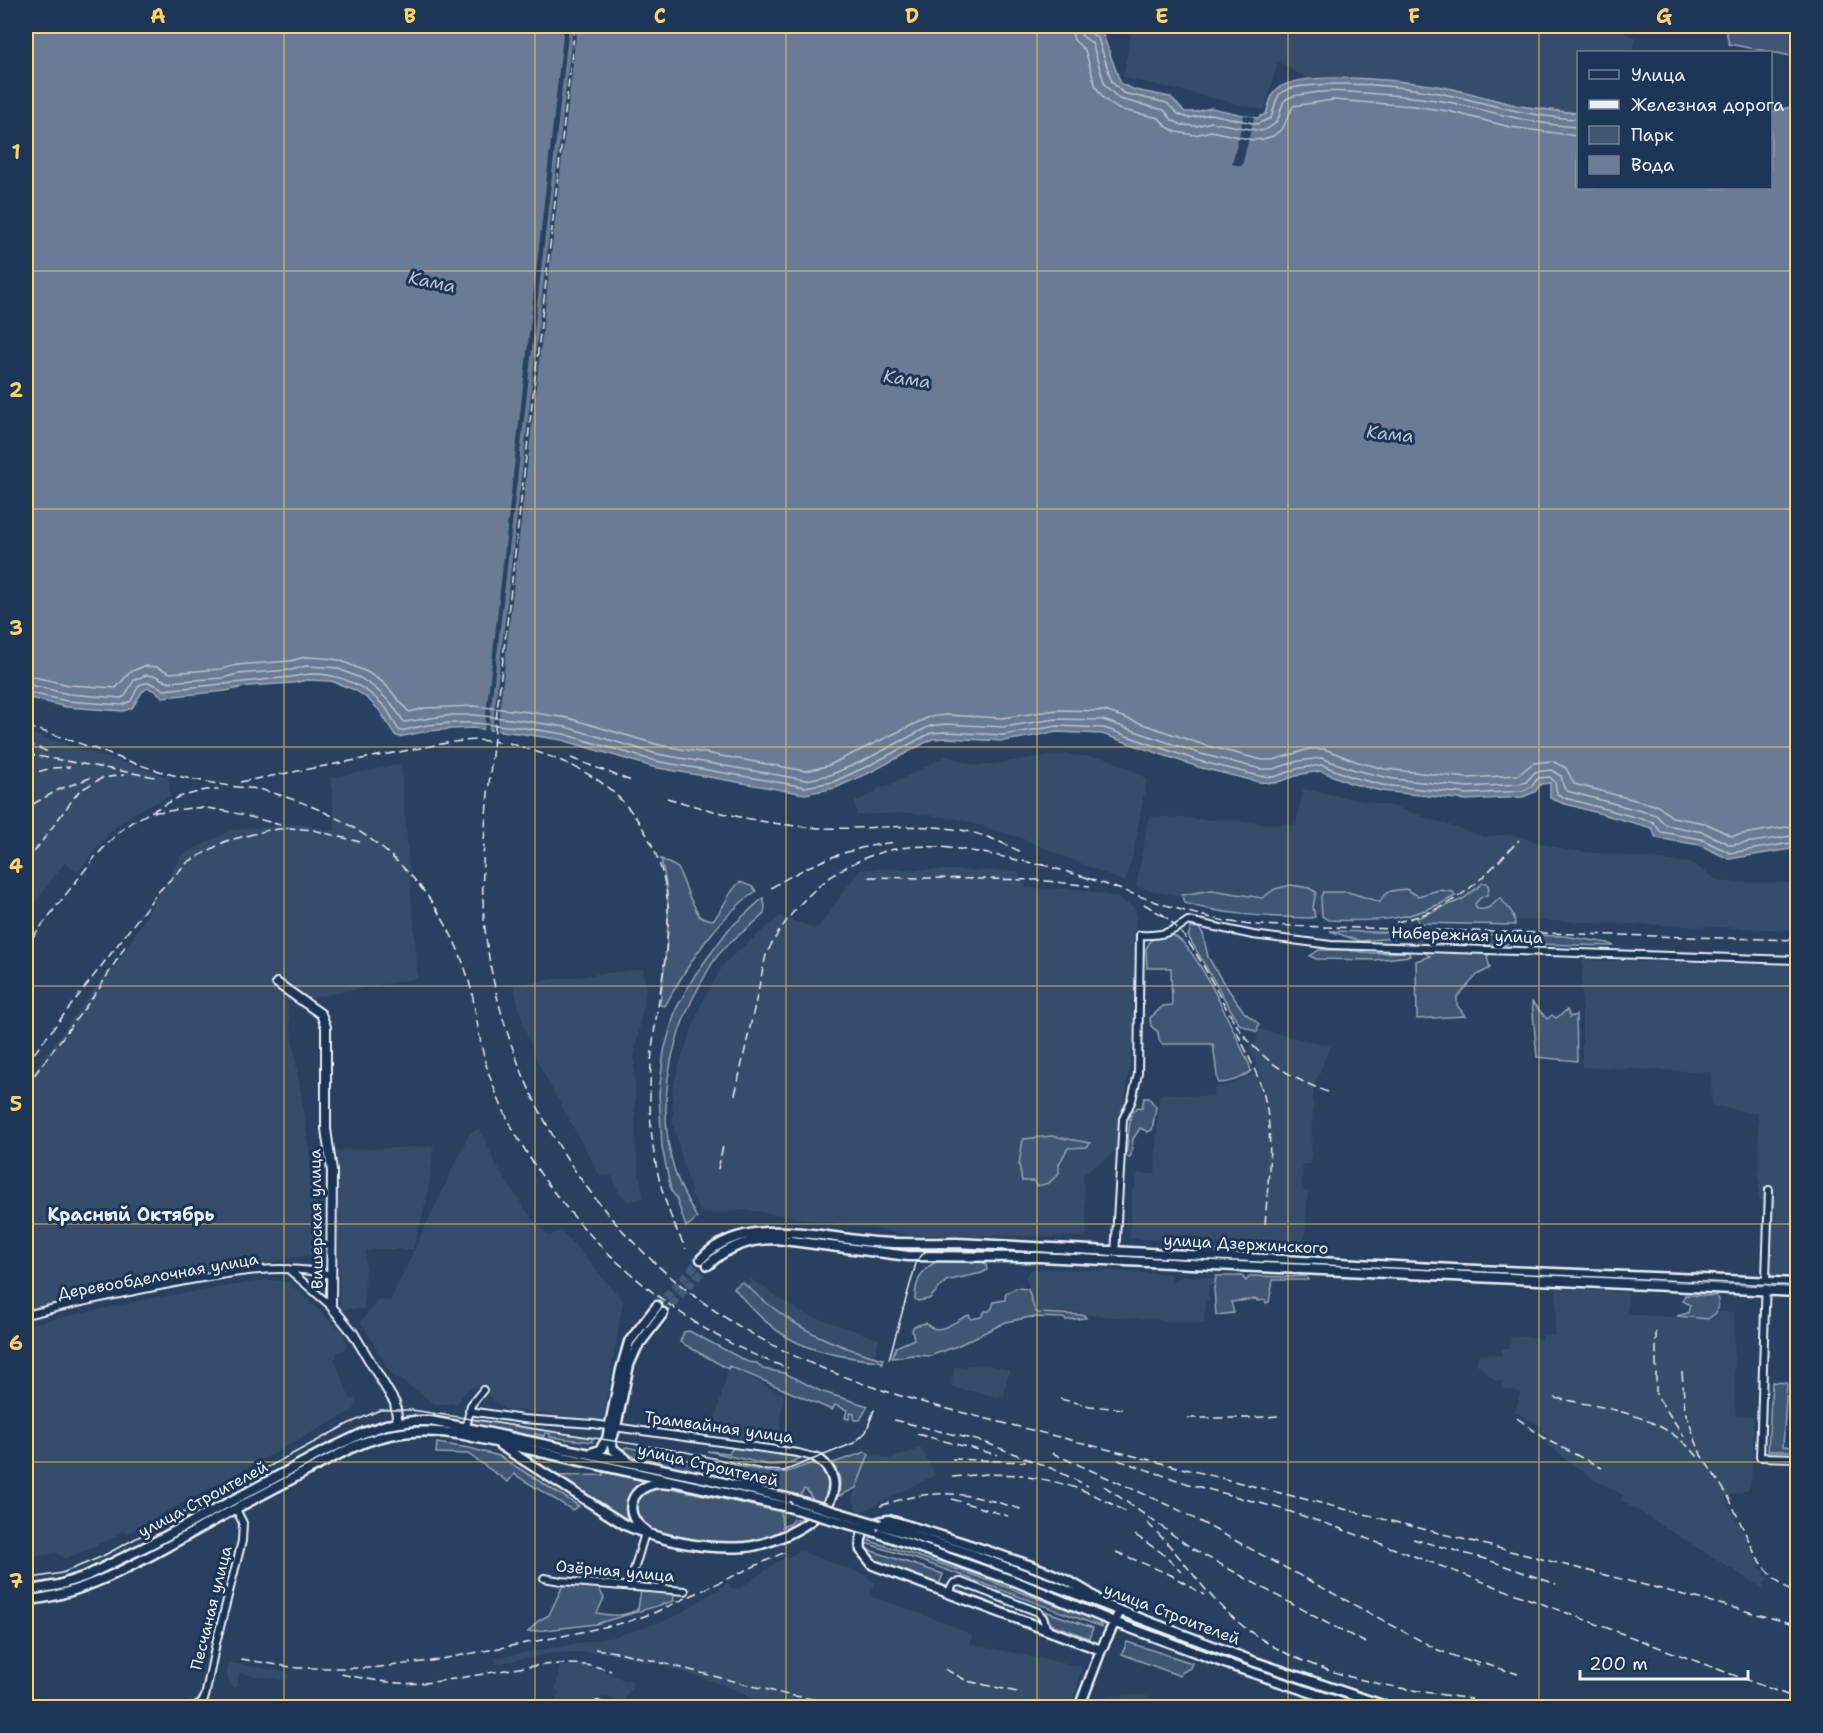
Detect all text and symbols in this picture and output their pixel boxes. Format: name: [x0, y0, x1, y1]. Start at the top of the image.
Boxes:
text: A: [150, 3, 166, 29]
text: B: [404, 3, 416, 29]
text: C: [654, 3, 666, 29]
text: D: [905, 3, 919, 29]
text: E: [1155, 3, 1169, 29]
text: F: [1408, 3, 1420, 29]
text: G: [1656, 3, 1672, 29]
legend: [1577, 51, 1772, 189]
text: Улица: [1631, 63, 1685, 87]
text: Железная дорога: [1631, 93, 1784, 117]
text: Парк: [1631, 123, 1674, 147]
text: 1: [11, 139, 21, 165]
text: Вода: [1631, 153, 1674, 177]
water label: Кама: [406, 265, 458, 299]
water label: Кама: [882, 364, 932, 394]
text: 2: [9, 377, 23, 403]
water label: Кама: [1365, 420, 1415, 448]
text: 3: [9, 615, 23, 641]
text: 4: [9, 853, 23, 879]
street label: Набережная улица: [1391, 922, 1543, 948]
text: 5: [10, 1091, 22, 1117]
street label: Вишерская улица: [304, 1149, 328, 1289]
district label: Красный Октябрь: [48, 1203, 215, 1227]
street label: улица Дзержинского: [1163, 1229, 1329, 1259]
street label: Деревообделочная улица: [56, 1248, 260, 1304]
text: 6: [9, 1330, 23, 1356]
street label: Трамвайная улица: [643, 1406, 795, 1448]
street label: улица Строителей: [636, 1439, 780, 1491]
street label: улица Строителей: [135, 1456, 271, 1542]
street label: Песчаная улица: [185, 1544, 237, 1672]
street label: Озёрная улица: [555, 1555, 675, 1587]
text: 7: [9, 1568, 23, 1594]
street label: улица Строителей: [1101, 1578, 1243, 1650]
scale bar: [1580, 1643, 1748, 1681]
text: 200 m: [1589, 1652, 1648, 1676]

